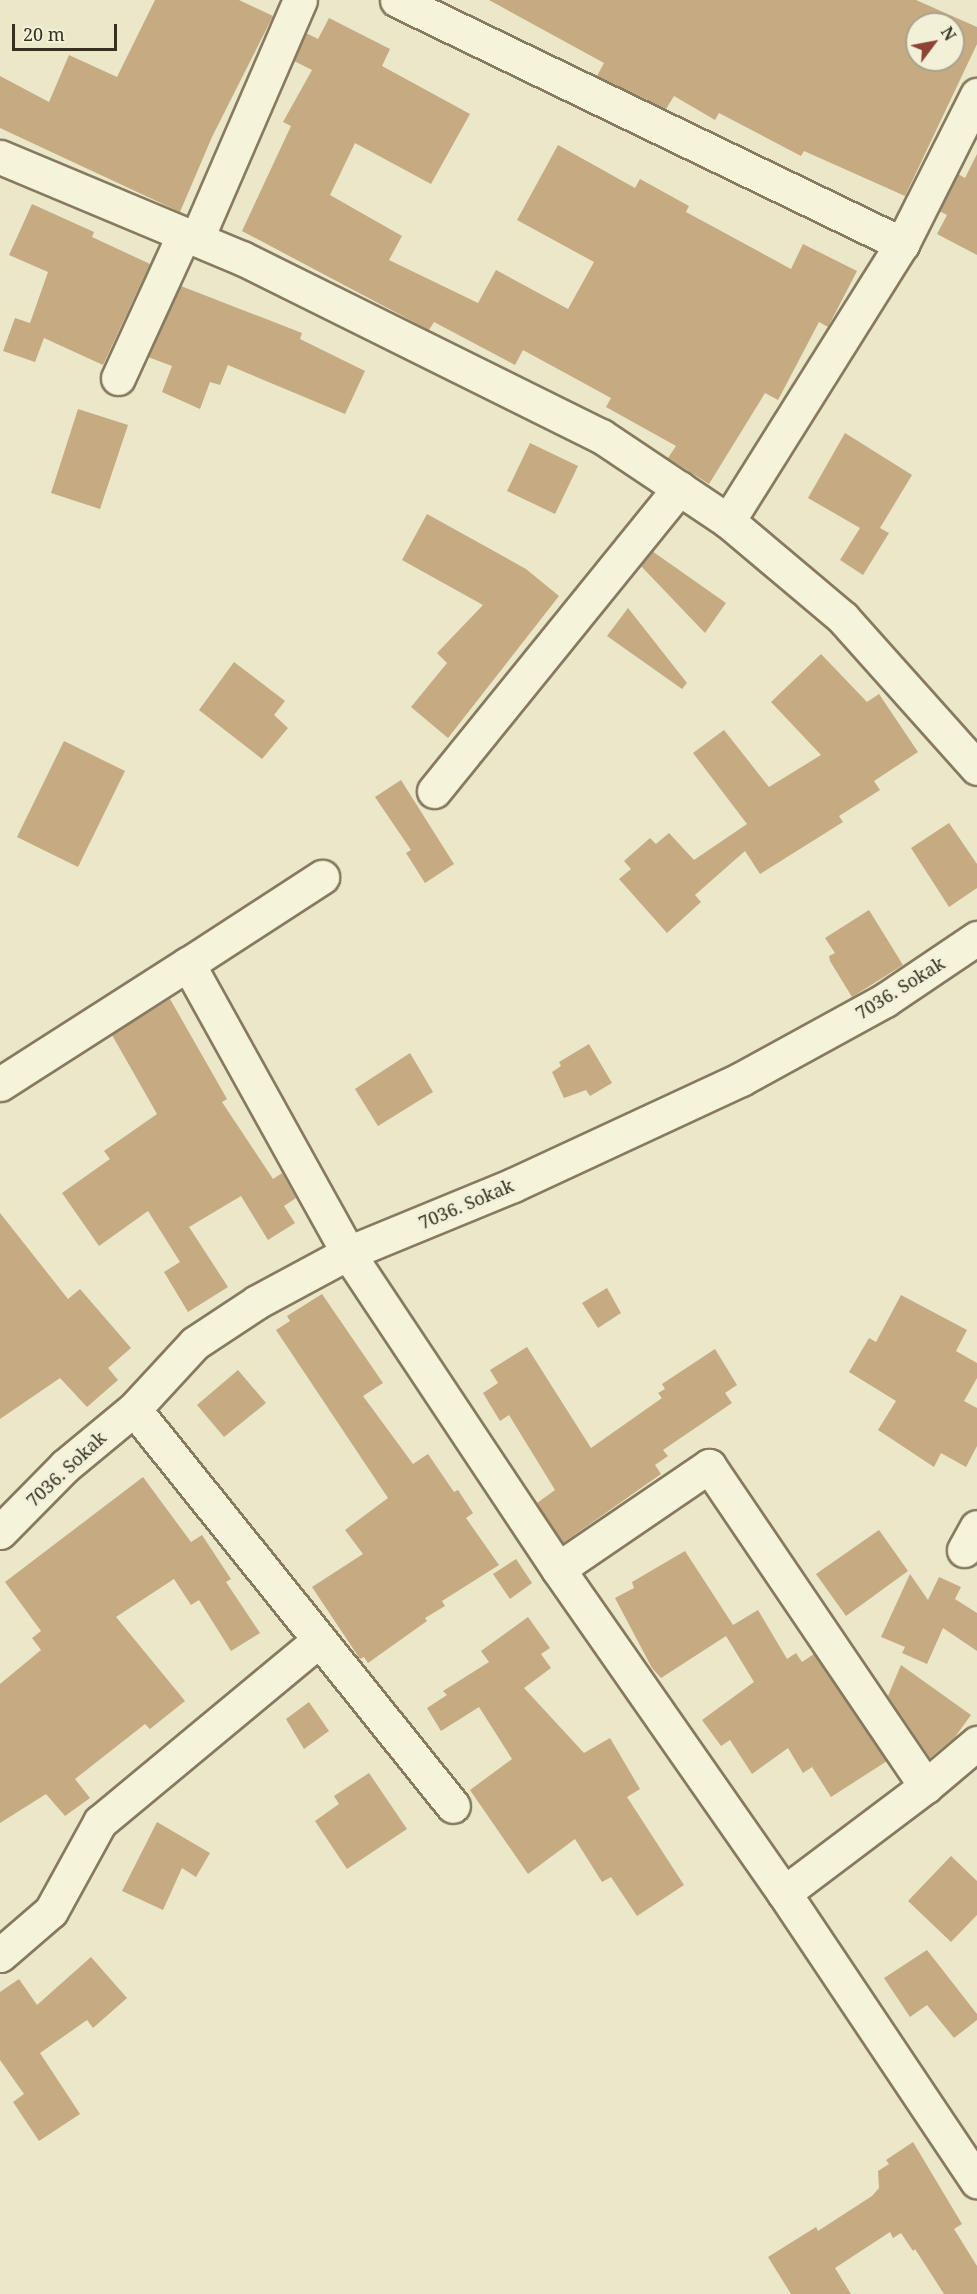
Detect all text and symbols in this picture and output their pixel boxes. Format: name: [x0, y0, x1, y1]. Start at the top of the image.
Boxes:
scale bar: [15, 12, 120, 50]
north arrow: [905, 12, 965, 72]
text: 20 m: [23, 22, 65, 46]
text: N: [936, 22, 961, 45]
street label: 7036. Sokak: [852, 952, 948, 1024]
street label: 7036. Sokak: [415, 1174, 517, 1234]
street label: 7036. Sokak: [22, 1427, 110, 1511]

